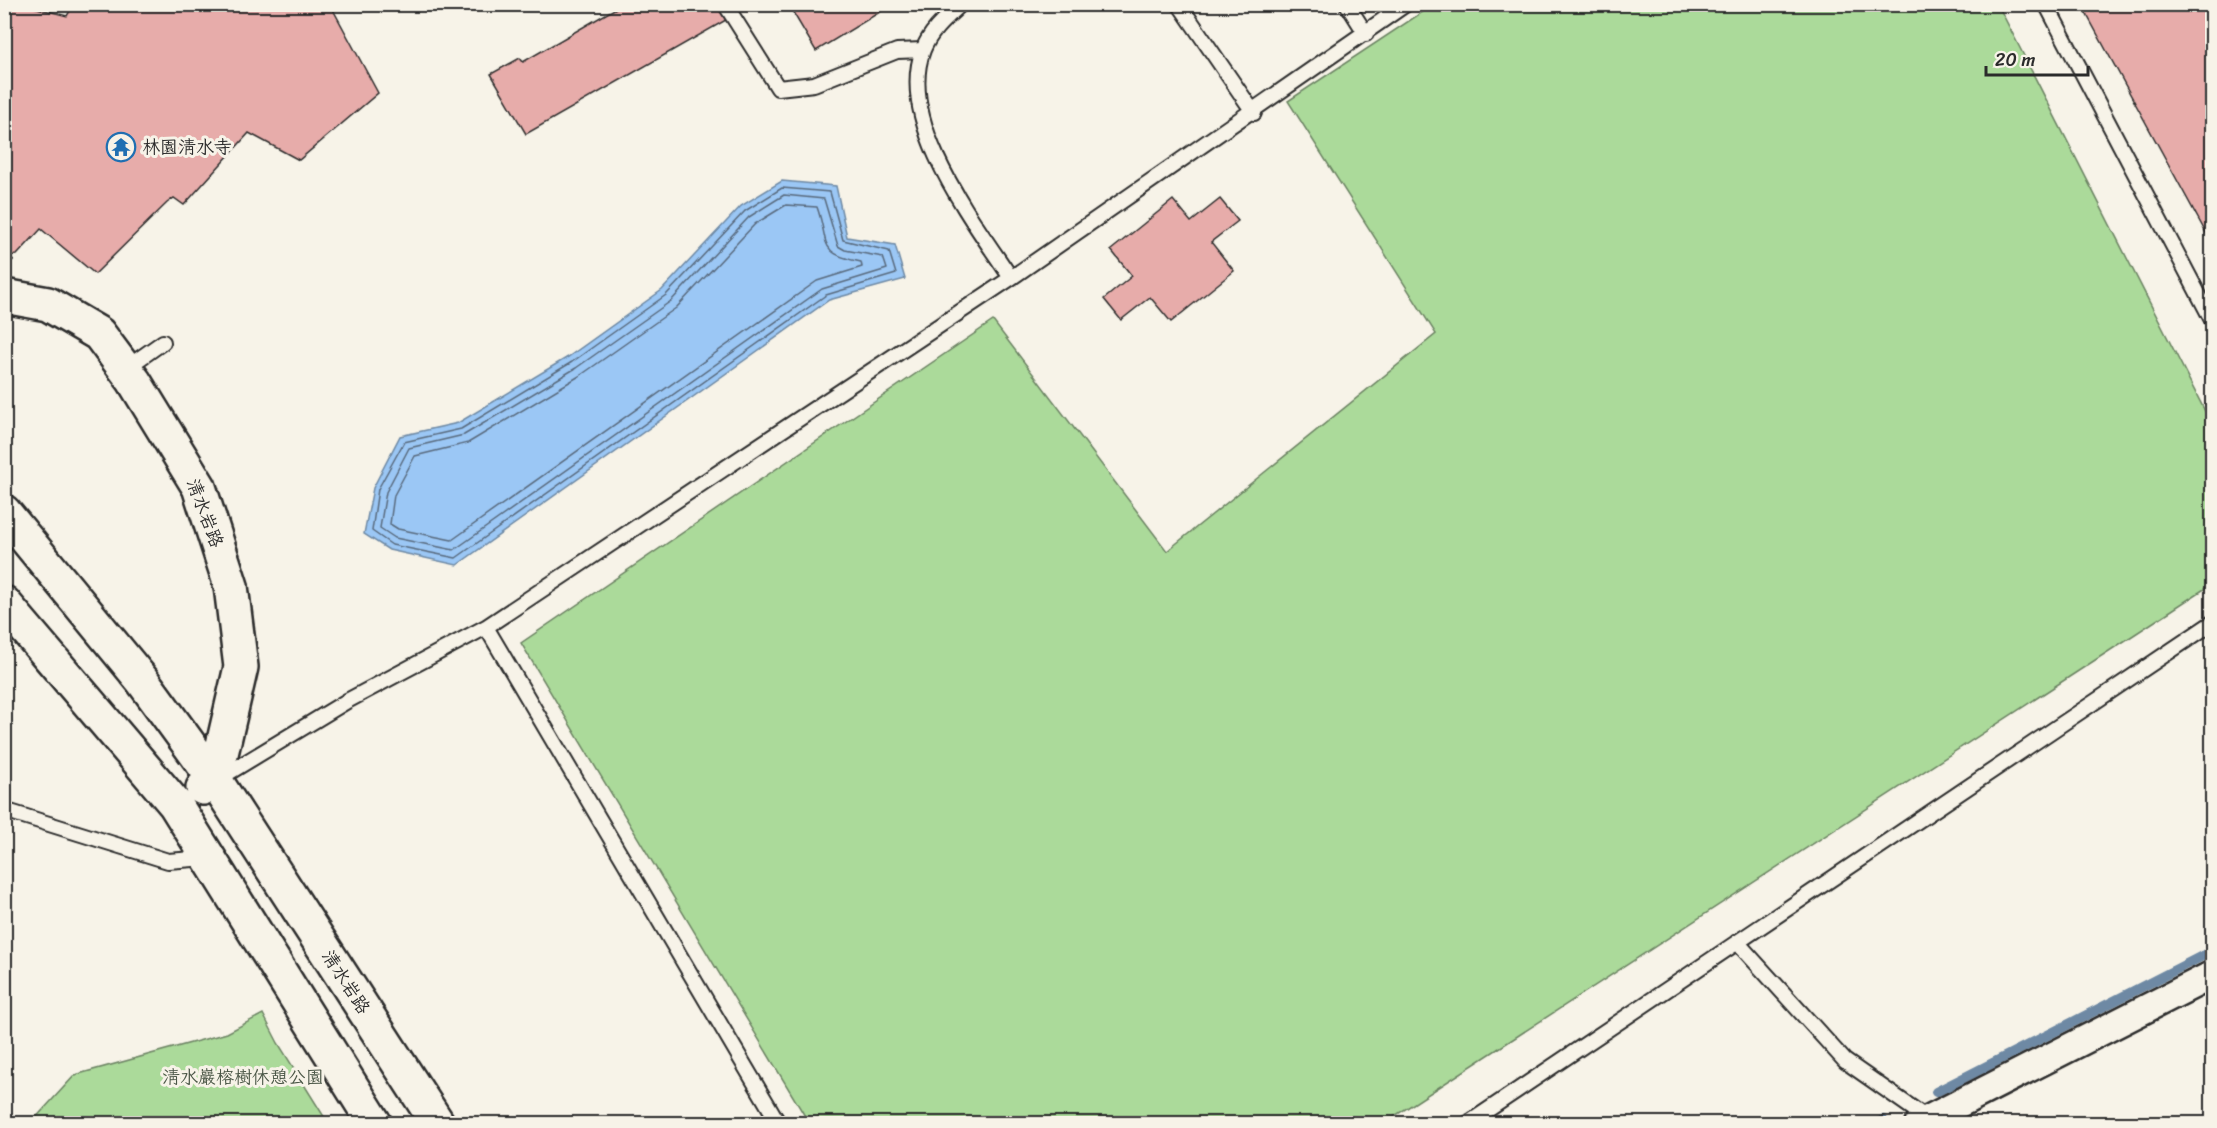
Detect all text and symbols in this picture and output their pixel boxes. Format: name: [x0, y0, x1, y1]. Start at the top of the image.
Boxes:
scale bar: [1986, 39, 2088, 77]
text: 20 m: [1995, 44, 2035, 76]
temple icon: 林園清水寺: [105, 131, 137, 163]
place label: 林園清水寺: [142, 131, 232, 163]
street label: 清水岩路: [177, 474, 233, 552]
street label: 清水岩路: [313, 943, 379, 1021]
park label: 清水巖榕樹休憩公園: [162, 1061, 324, 1093]

